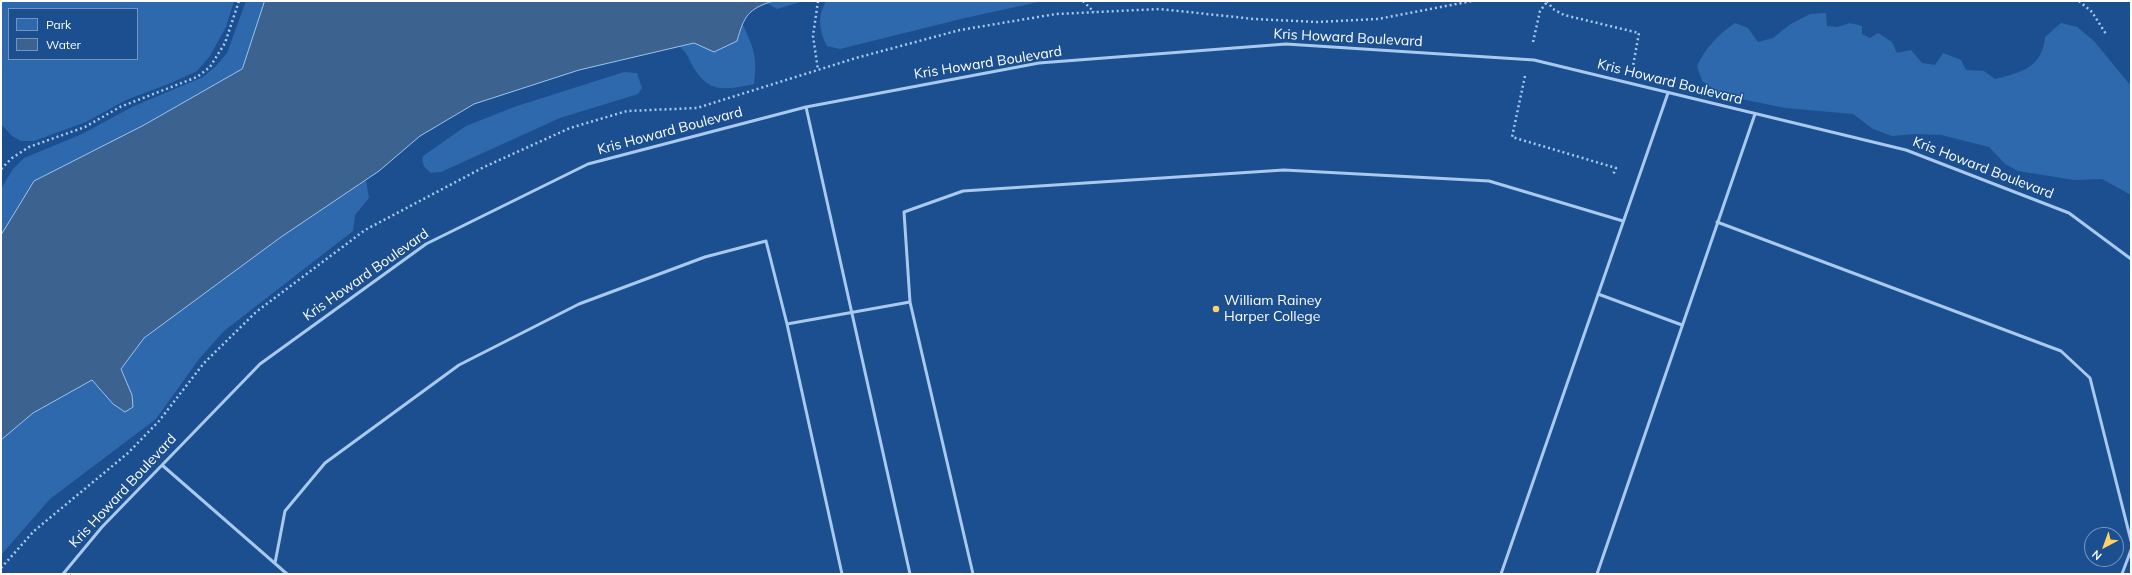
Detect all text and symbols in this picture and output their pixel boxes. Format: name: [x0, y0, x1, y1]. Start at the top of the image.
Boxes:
legend: [8, 8, 138, 60]
text: Park: [46, 17, 71, 32]
street label: Kris Howard Boulevard: [1273, 26, 1423, 50]
text: Water: [46, 37, 81, 52]
street label: Kris Howard Boulevard: [913, 43, 1063, 83]
street label: Kris Howard Boulevard: [1595, 56, 1745, 108]
street label: Kris Howard Boulevard: [596, 104, 744, 158]
street label: Kris Howard Boulevard: [1910, 133, 2056, 203]
street label: Kris Howard Boulevard: [300, 225, 432, 325]
place label: William Rainey Harper College: [1224, 293, 1322, 326]
marker: William Rainey Harper College: [1211, 304, 1221, 314]
street label: Kris Howard Boulevard: [66, 431, 180, 551]
north arrow: [2084, 527, 2124, 567]
text: N: [2089, 547, 2105, 563]

